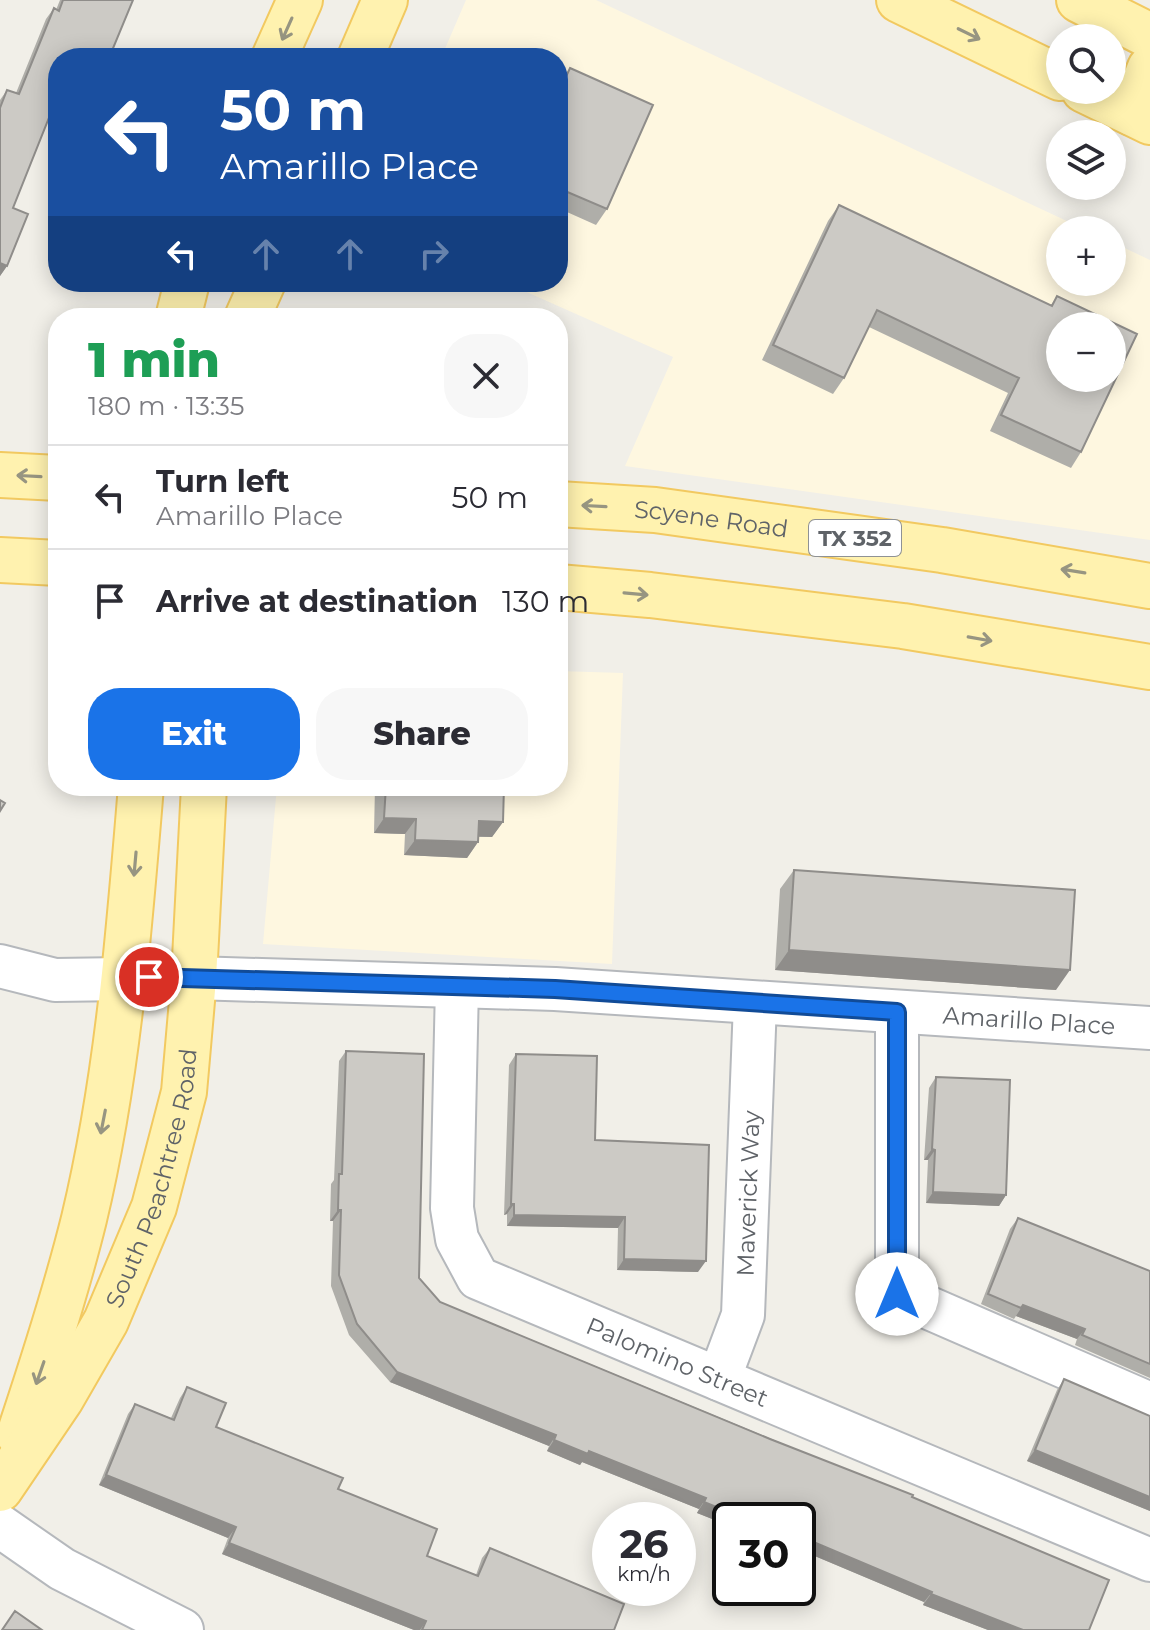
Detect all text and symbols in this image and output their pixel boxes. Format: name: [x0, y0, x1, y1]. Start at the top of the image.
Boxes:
one-way arrow: [279, 16, 294, 41]
map controls: [1046, 24, 1126, 392]
button: search: [1046, 24, 1126, 104]
one-way arrow: [957, 27, 981, 42]
text: 50 m: [220, 76, 366, 144]
icon: left: [88, 80, 192, 184]
button: layers: [1046, 120, 1126, 200]
text: Amarillo Place: [220, 144, 479, 188]
button: +: [1046, 216, 1126, 296]
icon: left: [160, 232, 204, 276]
icon: ahead: [244, 232, 288, 276]
icon: ahead: [328, 232, 372, 276]
icon: right: [412, 232, 456, 276]
button: −: [1046, 312, 1126, 392]
text: 1 min: [88, 331, 220, 389]
button: close: [444, 334, 528, 418]
text: 180 m · 13:35: [88, 390, 244, 422]
text: Turn left: [156, 463, 289, 500]
one-way arrow: [16, 469, 43, 484]
icon: left: [88, 475, 132, 519]
text: 50 m: [451, 479, 528, 516]
street label: Scyene Road: [633, 494, 790, 543]
one-way arrow: [581, 498, 608, 513]
text: Amarillo Place: [156, 500, 343, 532]
road number: TX 352: [809, 520, 901, 556]
one-way arrow: [1061, 563, 1087, 578]
icon: arrive: [88, 579, 132, 623]
text: Arrive at destination: [156, 583, 478, 620]
text: 130 m: [502, 583, 589, 620]
one-way arrow: [622, 586, 649, 601]
one-way arrow: [966, 632, 992, 647]
button: Exit: [88, 688, 300, 780]
button: Share: [316, 688, 528, 780]
one-way arrow: [127, 850, 142, 877]
pin: [115, 943, 183, 1011]
icon: arrive: [127, 955, 171, 999]
street label: Amarillo Place: [942, 1000, 1116, 1040]
street label: South Peachtree Road: [99, 1047, 202, 1312]
one-way arrow: [95, 1108, 110, 1134]
street label: Maverick Way: [730, 1110, 765, 1277]
position arrow: [855, 1252, 939, 1336]
street label: Palomino Street: [582, 1311, 773, 1413]
one-way arrow: [31, 1361, 46, 1386]
speed limit sign: 30: [712, 1502, 816, 1606]
text: 26: [619, 1519, 669, 1568]
text: km/h: [617, 1562, 671, 1586]

